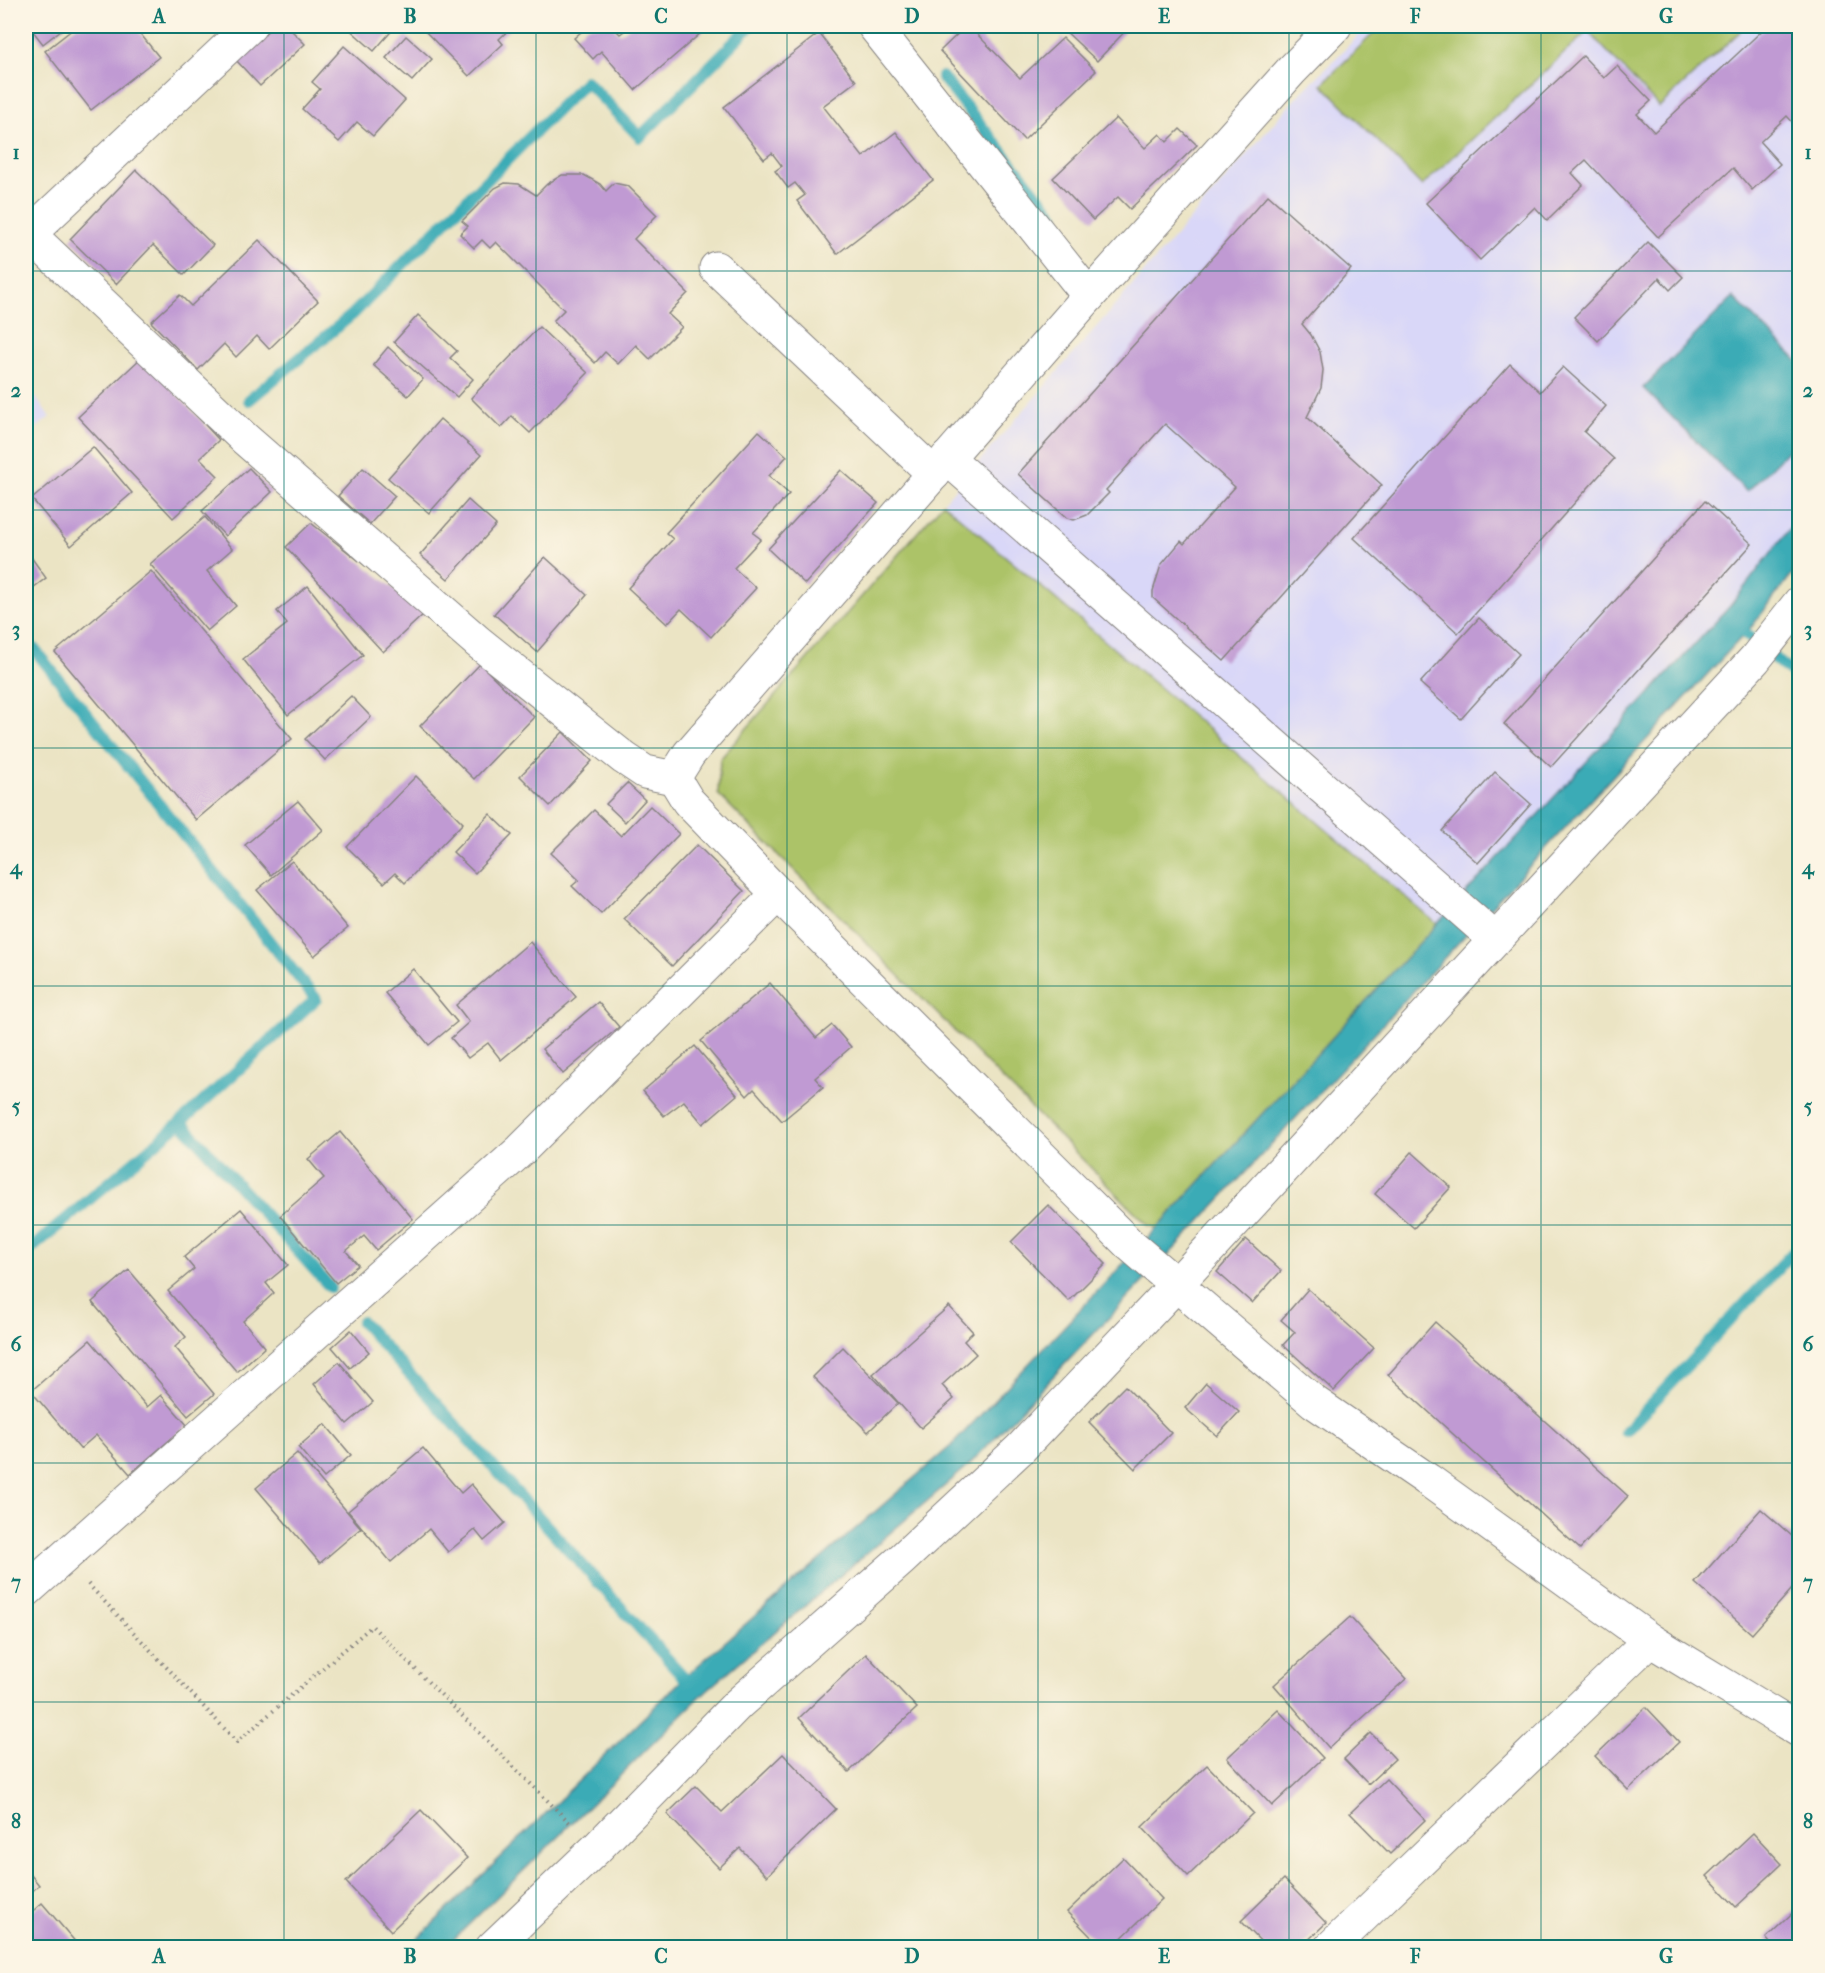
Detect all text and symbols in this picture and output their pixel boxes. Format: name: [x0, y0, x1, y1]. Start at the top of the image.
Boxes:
text: A: [151, 5, 167, 28]
text: B: [403, 5, 417, 28]
text: C: [654, 5, 668, 28]
text: D: [904, 5, 920, 28]
text: E: [1158, 5, 1170, 28]
text: F: [1409, 5, 1421, 28]
text: G: [1659, 5, 1673, 28]
text: 1: [12, 141, 20, 164]
text: 1: [1804, 141, 1812, 164]
text: 2: [11, 379, 21, 402]
text: 2: [1803, 379, 1813, 402]
text: 3: [12, 618, 20, 641]
text: 3: [1804, 618, 1812, 641]
text: 4: [9, 856, 23, 880]
text: 4: [1801, 856, 1815, 880]
text: 5: [12, 1095, 21, 1118]
text: 5: [1804, 1095, 1813, 1118]
text: 6: [11, 1333, 23, 1356]
text: 6: [1803, 1333, 1815, 1356]
text: 7: [10, 1571, 21, 1594]
text: 7: [1802, 1571, 1813, 1594]
text: 8: [11, 1810, 21, 1833]
text: 8: [1803, 1810, 1813, 1833]
text: A: [151, 1945, 167, 1968]
text: B: [403, 1945, 417, 1968]
text: C: [654, 1945, 668, 1968]
text: D: [904, 1945, 920, 1968]
text: E: [1158, 1945, 1170, 1968]
text: F: [1409, 1945, 1421, 1968]
text: G: [1659, 1945, 1673, 1968]

